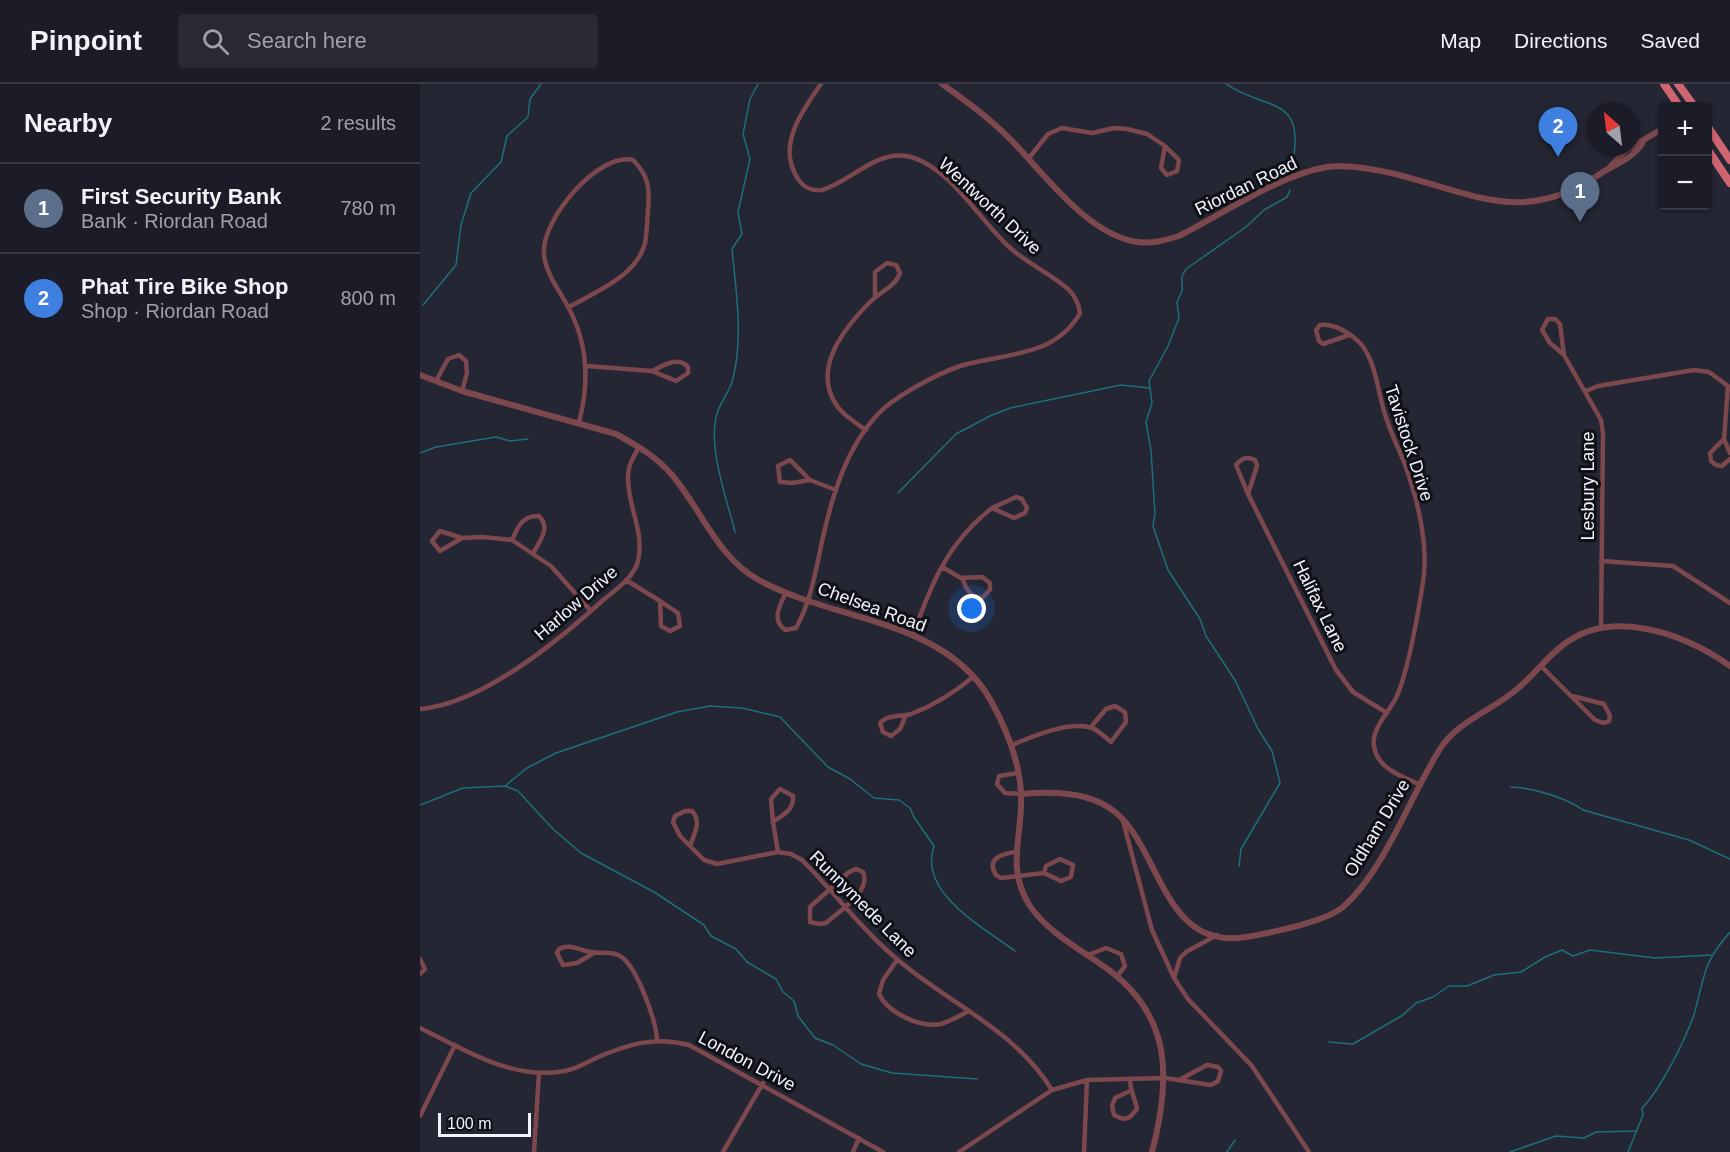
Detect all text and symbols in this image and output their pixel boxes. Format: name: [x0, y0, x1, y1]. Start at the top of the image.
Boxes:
search box: [178, 14, 598, 68]
text: Pinpoint: [30, 25, 142, 56]
icon: search: [199, 25, 232, 58]
text: Search here: [247, 28, 367, 53]
text: Map: [1440, 29, 1481, 52]
text: Directions: [1514, 29, 1607, 52]
text: Saved: [1640, 29, 1700, 52]
north arrow: [1586, 102, 1640, 156]
map controls: [1658, 102, 1712, 210]
button: +: [1658, 102, 1712, 156]
pin: 2: [1538, 107, 1578, 157]
text: Nearby: [24, 108, 112, 138]
text: 2 results: [320, 112, 396, 134]
street label: Wentworth Drive: [935, 153, 1045, 259]
street label: Riordan Road: [1192, 153, 1300, 219]
button: −: [1658, 156, 1712, 210]
pin: 1: [1560, 172, 1600, 222]
text: First Security Bank: [81, 184, 282, 209]
text: 1: [38, 197, 49, 219]
text: 780 m: [340, 197, 396, 219]
text: Bank · Riordan Road: [81, 210, 268, 232]
text: Phat Tire Bike Shop: [81, 274, 288, 299]
text: 2: [38, 287, 49, 309]
text: 800 m: [340, 287, 396, 309]
text: Shop · Riordan Road: [81, 300, 269, 322]
street label: Tavistock Drive: [1381, 382, 1437, 504]
street label: Lesbury Lane: [1578, 431, 1598, 541]
street label: Halifax Lane: [1289, 557, 1351, 655]
street label: Harlow Drive: [531, 562, 621, 644]
street label: Chelsea Road: [815, 578, 929, 636]
your location: [957, 594, 986, 623]
street label: Oldham Drive: [1340, 776, 1414, 880]
street label: Runnymede Lane: [806, 847, 920, 961]
street label: London Drive: [695, 1027, 799, 1095]
scale bar: [438, 1110, 531, 1138]
text: 100 m: [447, 1115, 491, 1132]

